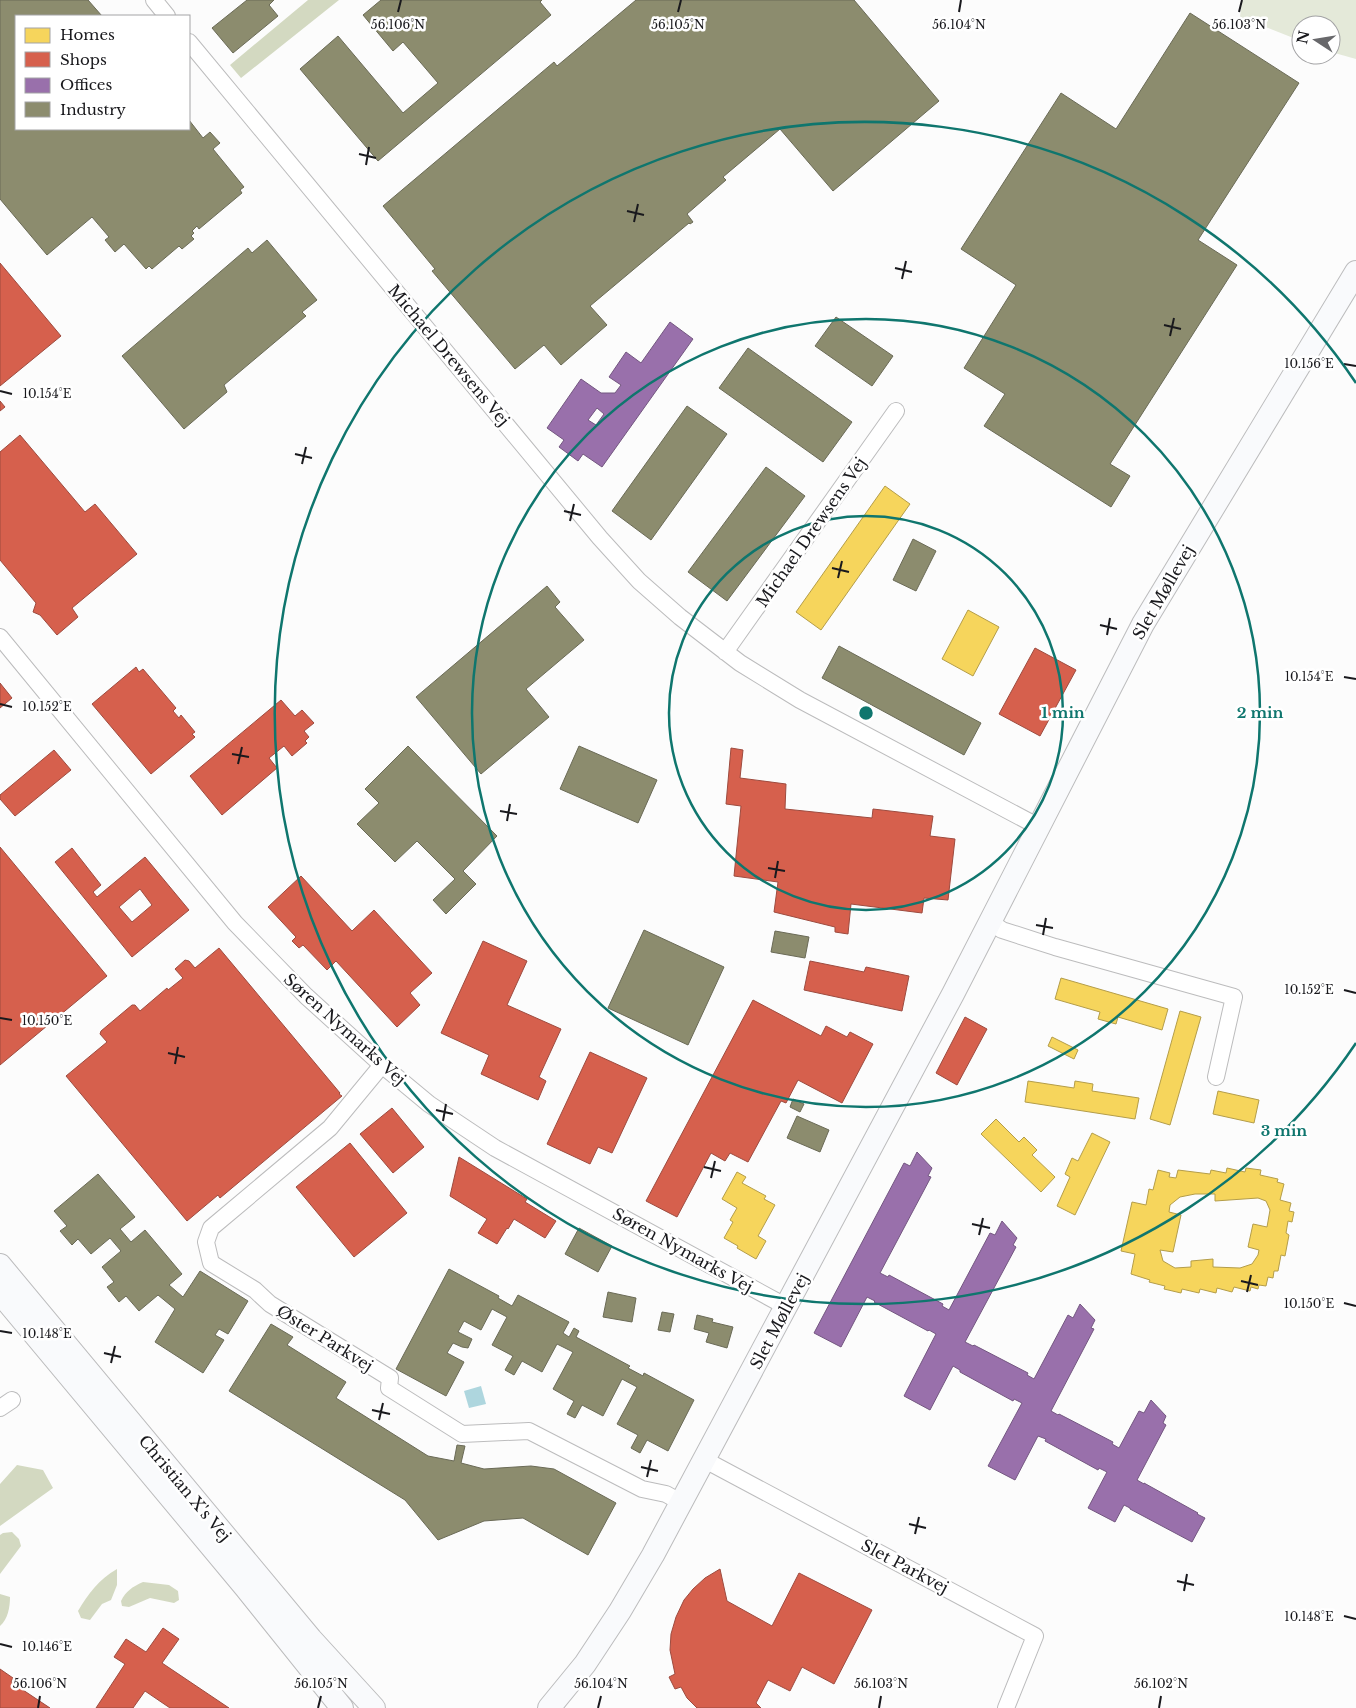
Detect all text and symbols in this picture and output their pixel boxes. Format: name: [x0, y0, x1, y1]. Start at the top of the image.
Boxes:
legend: [15, 15, 190, 130]
north arrow: [1291, 15, 1341, 65]
text: 56.106°N: [371, 17, 425, 32]
text: 56.105°N: [651, 17, 705, 32]
text: 56.104°N: [932, 17, 986, 32]
text: 56.103°N: [1212, 17, 1266, 32]
text: Homes: [60, 25, 115, 44]
text: N: [1293, 29, 1313, 46]
text: Shops: [60, 50, 107, 69]
text: Offices: [60, 75, 112, 94]
text: Industry: [60, 100, 126, 119]
street label: Michael Drewsens Vej: [384, 280, 514, 430]
text: 10.156°E: [1284, 356, 1334, 371]
text: 10.154°E: [23, 386, 72, 401]
street label: Michael Drewsens Vej: [752, 453, 870, 611]
street label: Slet Møllevej: [1128, 541, 1198, 643]
text: 10.154°E: [1285, 669, 1334, 684]
text: 10.152°E: [22, 699, 72, 714]
text: 1 min: [1041, 703, 1085, 722]
text: 2 min: [1237, 703, 1283, 722]
centre of rings: [857, 704, 875, 722]
street label: Søren Nymarks Vej: [280, 969, 410, 1089]
text: 10.152°E: [1284, 982, 1334, 997]
text: 10.150°E: [22, 1013, 73, 1028]
text: 3 min: [1261, 1121, 1307, 1140]
street label: Søren Nymarks Vej: [609, 1203, 757, 1297]
street label: Slet Møllevej: [745, 1270, 813, 1372]
text: 10.150°E: [1284, 1296, 1335, 1311]
street label: Øster Parkvej: [273, 1300, 377, 1376]
text: 10.148°E: [22, 1326, 72, 1341]
street label: Christian X's Vej: [135, 1431, 235, 1545]
street label: Slet Parkvej: [858, 1535, 952, 1597]
text: 10.148°E: [1284, 1609, 1334, 1624]
text: 10.146°E: [22, 1639, 72, 1654]
text: 56.106°N: [13, 1676, 67, 1691]
text: 56.105°N: [294, 1676, 348, 1691]
text: 56.104°N: [574, 1676, 628, 1691]
text: 56.103°N: [854, 1676, 908, 1691]
text: 56.102°N: [1134, 1676, 1188, 1691]

